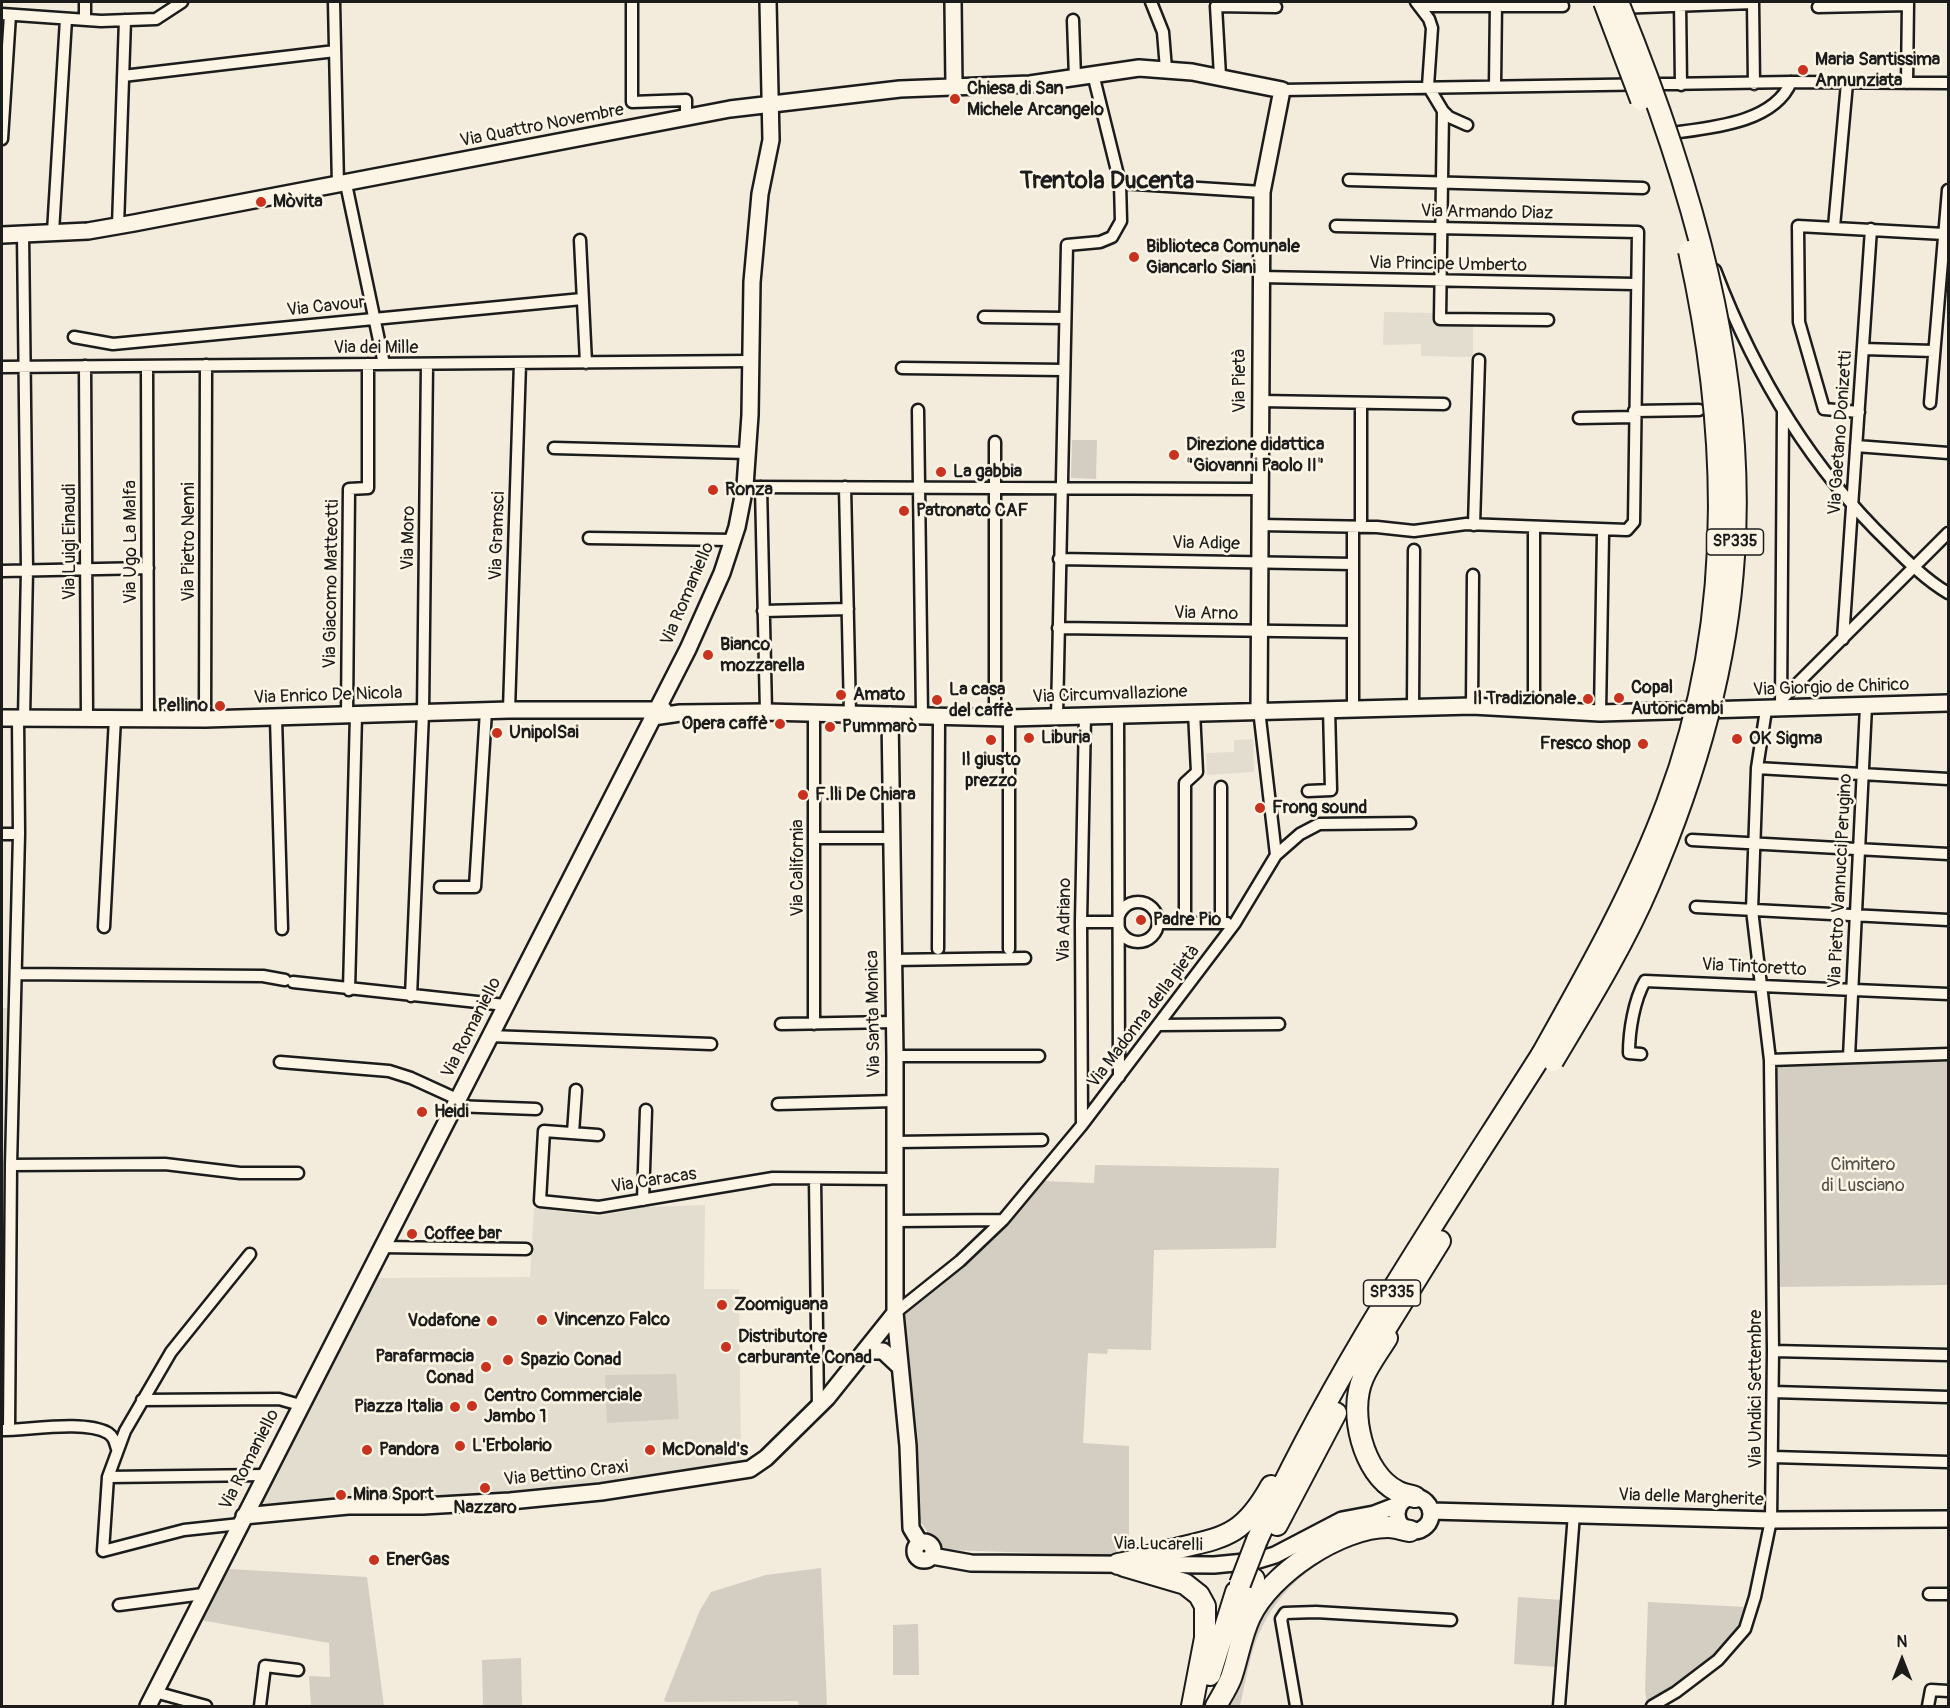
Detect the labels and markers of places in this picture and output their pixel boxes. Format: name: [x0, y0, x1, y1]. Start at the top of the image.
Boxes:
place label: Maria Santissima Annunziata: [1815, 49, 1940, 92]
marker: Maria Santissima Annunziata: [1796, 63, 1810, 77]
place label: Chiesa di San Michele Arcangelo: [967, 78, 1104, 121]
marker: Chiesa di San Michele Arcangelo: [948, 92, 962, 106]
place label: Mòvita: [273, 191, 323, 213]
marker: Mòvita: [254, 195, 268, 209]
place label: Biblioteca Comunale Giancarlo Siani: [1146, 236, 1300, 278]
marker: Biblioteca Comunale Giancarlo Siani: [1127, 250, 1141, 264]
place label: Direzione didattica "Giovanni Paolo II": [1186, 434, 1324, 476]
marker: Direzione didattica "Giovanni Paolo II": [1167, 448, 1181, 462]
place label: La gabbia: [953, 461, 1022, 483]
marker: La gabbia: [934, 465, 948, 479]
place label: Ronza: [725, 479, 773, 501]
marker: Ronza: [706, 483, 720, 497]
place label: Patronato CAF: [916, 500, 1028, 522]
marker: Patronato CAF: [897, 504, 911, 518]
place label: Bianco mozzarella: [720, 634, 805, 676]
marker: Bianco mozzarella: [701, 648, 715, 662]
place label: Copal Autoricambi: [1631, 677, 1723, 720]
place label: La casa del caffè: [949, 679, 1014, 722]
place label: Amato: [853, 684, 905, 706]
marker: Amato: [834, 688, 848, 702]
place label: Il Tradizionale: [1473, 688, 1576, 710]
marker: Copal Autoricambi: [1612, 691, 1626, 705]
marker: Il Tradizionale: [1581, 692, 1595, 706]
marker: La casa del caffè: [930, 693, 944, 707]
place label: Pellino: [157, 695, 208, 717]
marker: Pellino: [213, 699, 227, 713]
place label: Opera caffè: [682, 713, 768, 735]
place label: Pummarò: [842, 716, 917, 738]
marker: Opera caffè: [773, 717, 787, 731]
marker: Pummarò: [823, 720, 837, 734]
place label: UnipolSai: [509, 722, 579, 744]
marker: UnipolSai: [490, 726, 504, 740]
place label: Liburia: [1041, 727, 1090, 749]
place label: OK Sigma: [1749, 728, 1822, 750]
marker: Liburia: [1022, 731, 1036, 745]
marker: OK Sigma: [1730, 732, 1744, 746]
marker: Il giusto prezzo: [984, 733, 998, 747]
place label: Fresco shop: [1540, 733, 1631, 755]
marker: Fresco shop: [1636, 737, 1650, 751]
place label: Il giusto prezzo: [961, 749, 1021, 792]
place label: F.lli De Chiara: [815, 784, 916, 806]
marker: F.lli De Chiara: [796, 788, 810, 802]
place label: Frong sound: [1272, 797, 1367, 819]
marker: Frong sound: [1253, 801, 1267, 815]
place label: Padre Pio: [1153, 909, 1221, 931]
marker: Padre Pio: [1134, 913, 1148, 927]
place label: Heidi: [434, 1101, 469, 1123]
marker: Heidi: [415, 1105, 429, 1119]
place label: Coffee bar: [424, 1223, 502, 1245]
marker: Coffee bar: [405, 1227, 419, 1241]
place label: Zoomiguana: [734, 1294, 828, 1316]
marker: Zoomiguana: [715, 1298, 729, 1312]
place label: Vincenzo Falco: [554, 1309, 670, 1331]
place label: Vodafone: [408, 1310, 480, 1332]
marker: Vincenzo Falco: [535, 1313, 549, 1327]
marker: Vodafone: [485, 1314, 499, 1328]
place label: Distributore carburante Conad: [738, 1326, 872, 1368]
marker: Distributore carburante Conad: [719, 1340, 733, 1354]
place label: Parafarmacia Conad: [375, 1346, 474, 1388]
place label: Spazio Conad: [520, 1349, 621, 1371]
marker: Spazio Conad: [501, 1353, 515, 1367]
marker: Parafarmacia Conad: [479, 1360, 493, 1374]
place label: Centro Commerciale Jambo 1: [484, 1385, 642, 1428]
place label: Piazza Italia: [354, 1396, 443, 1418]
marker: Centro Commerciale Jambo 1: [465, 1399, 479, 1413]
marker: Piazza Italia: [448, 1400, 462, 1414]
place label: L'Erbolario: [472, 1435, 552, 1457]
place label: Pandora: [379, 1439, 439, 1461]
marker: L'Erbolario: [453, 1439, 467, 1453]
place label: McDonald's: [662, 1439, 748, 1461]
marker: Pandora: [360, 1443, 374, 1457]
marker: McDonald's: [643, 1443, 657, 1457]
marker: Nazzaro: [478, 1481, 492, 1495]
place label: Mina Sport: [353, 1484, 434, 1506]
marker: Mina Sport: [334, 1488, 348, 1502]
place label: Nazzaro: [453, 1497, 517, 1519]
place label: EnerGas: [386, 1549, 449, 1571]
marker: EnerGas: [367, 1553, 381, 1567]

